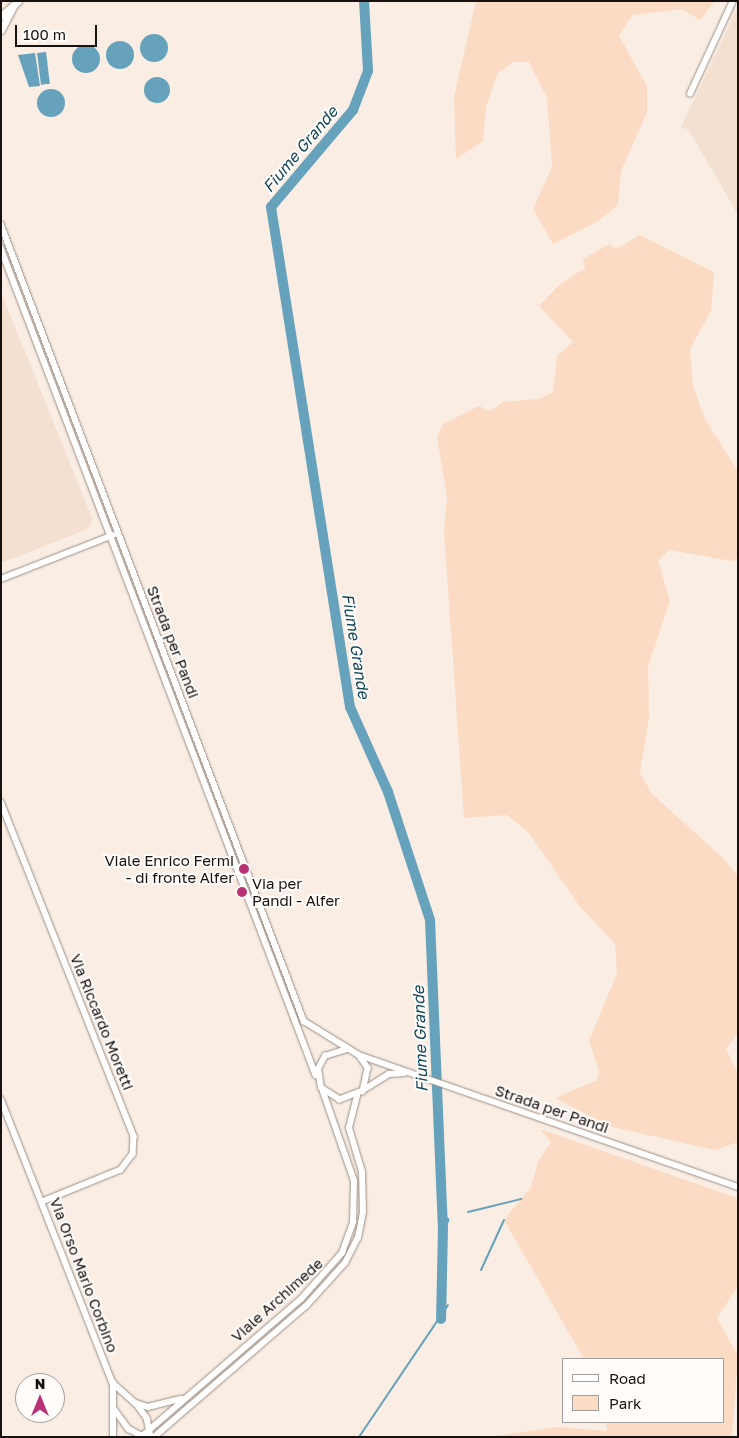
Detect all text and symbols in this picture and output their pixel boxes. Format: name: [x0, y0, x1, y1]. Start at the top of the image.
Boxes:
scale bar: [18, 15, 100, 47]
text: 100 m: [23, 25, 66, 43]
water label: Fiume Grande: [258, 102, 342, 196]
street label: Strada per Pandi: [143, 583, 203, 701]
water label: Fiume Grande: [338, 592, 374, 700]
place label: Viale Enrico Fermi - di fronte Alfer: [105, 851, 234, 886]
marker: Viale Enrico Fermi - di fronte Alfer: [238, 863, 250, 875]
place label: Via per Pandi - Alfer: [252, 874, 340, 909]
marker: Via per Pandi - Alfer: [236, 886, 248, 898]
street label: Via Riccardo Moretti: [66, 951, 138, 1093]
water label: Fiume Grande: [409, 986, 431, 1092]
street label: Strada per Pandi: [493, 1081, 611, 1137]
street label: Via Orso Mario Corbino: [46, 1195, 122, 1355]
street label: Viale Archimede: [228, 1254, 326, 1346]
legend: [562, 1358, 724, 1423]
text: Road: [609, 1369, 646, 1387]
north arrow: [15, 1373, 65, 1423]
text: N: [35, 1375, 45, 1392]
text: Park: [609, 1394, 641, 1412]

